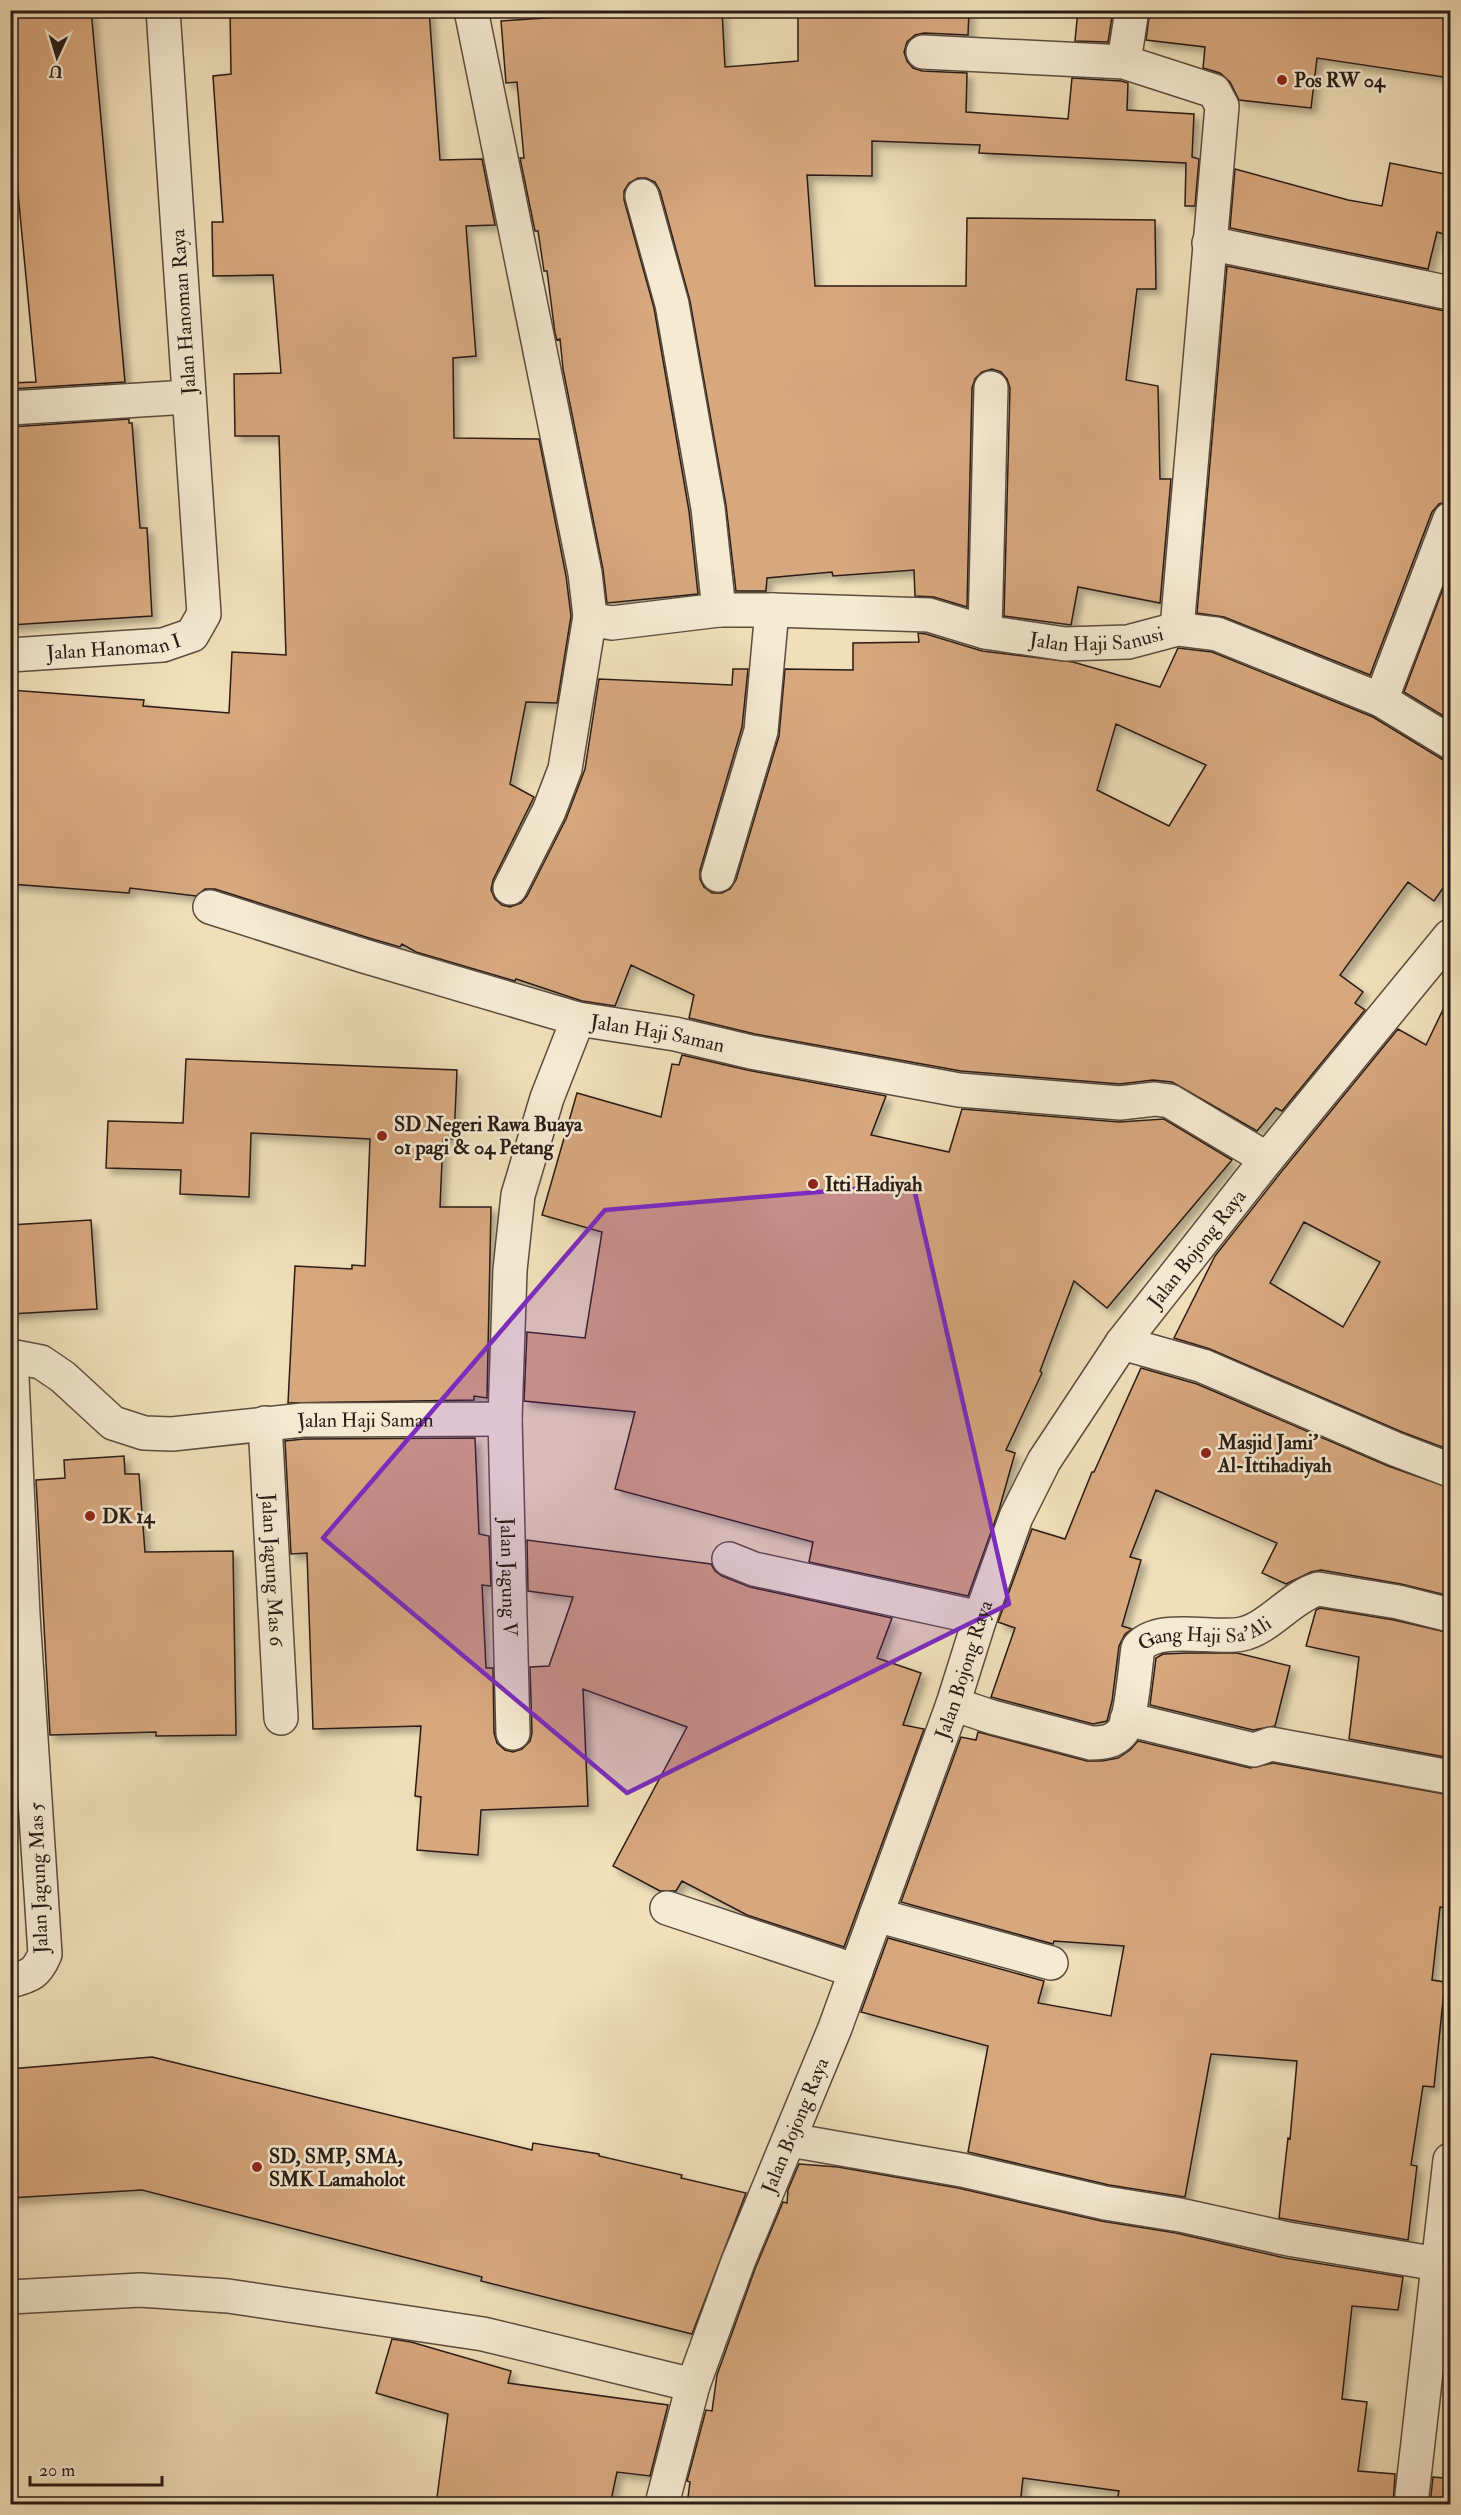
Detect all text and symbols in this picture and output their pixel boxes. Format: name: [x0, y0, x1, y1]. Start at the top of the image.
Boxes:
north arrow: [27, 27, 87, 87]
text: U: [48, 60, 63, 81]
place label: Pos RW 04: [1294, 68, 1386, 93]
marker: Pos RW 04: [1275, 73, 1289, 87]
street label: Jalan Hanoman Raya: [165, 228, 202, 397]
street label: Jalan Haji Sanusi: [1027, 621, 1166, 657]
street label: Jalan Hanoman I: [45, 628, 184, 666]
street label: Jalan Haji Saman: [588, 1009, 727, 1058]
place label: SD Negeri Rawa Buaya 01 pagi & 04 Petang: [394, 1112, 583, 1161]
marker: SD Negeri Rawa Buaya 01 pagi & 04 Petang: [375, 1129, 389, 1143]
place label: Itti Hadiyah: [825, 1172, 923, 1198]
marker: Itti Hadiyah: [806, 1177, 820, 1191]
street label: Jalan Bojong Raya: [1142, 1184, 1252, 1314]
street label: Jalan Haji Saman: [295, 1407, 434, 1434]
place label: Masjid Jami' Al-Ittihadiyah: [1217, 1430, 1332, 1479]
marker: Masjid Jami' Al-Ittihadiyah: [1199, 1446, 1213, 1460]
street label: Jalan Jagung Mas 6: [256, 1492, 289, 1648]
place label: DK 14: [102, 1504, 155, 1529]
marker: DK 14: [83, 1509, 97, 1523]
street label: Jalan Jagung V: [494, 1516, 523, 1637]
street label: Jalan Bojong Raya: [929, 1596, 999, 1744]
street label: Gang Haji Sa'Ali: [1133, 1611, 1276, 1656]
street label: Jalan Jagung Mas 5: [23, 1802, 54, 1955]
street label: Jalan Bojong Raya: [756, 2053, 835, 2198]
place label: SD, SMP, SMA, SMK Lamaholot: [269, 2144, 406, 2192]
marker: SD, SMP, SMA, SMK Lamaholot: [250, 2160, 264, 2174]
scale bar: [30, 2449, 162, 2487]
text: 20 m: [39, 2459, 75, 2482]

